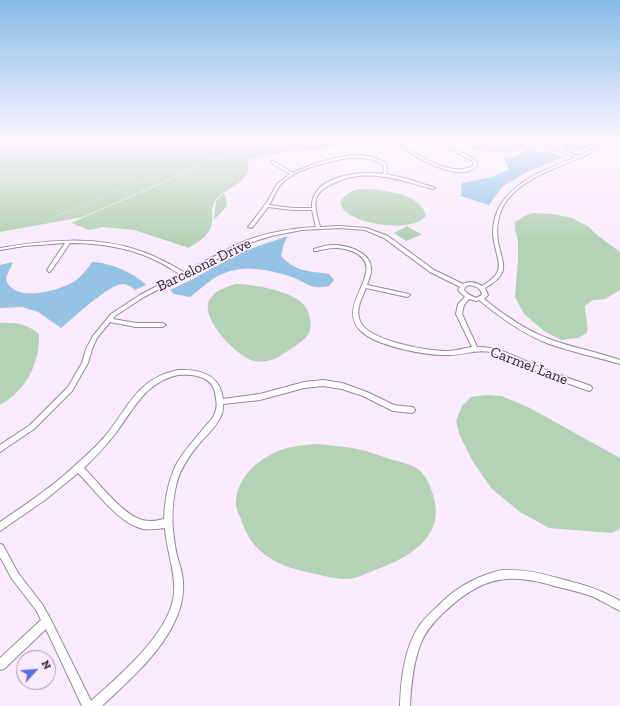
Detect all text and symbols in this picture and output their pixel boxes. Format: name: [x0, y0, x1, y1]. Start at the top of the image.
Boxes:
street label: Barcelona Drive: [154, 234, 254, 296]
street label: Carmel Lane: [488, 343, 570, 389]
north arrow: [16, 650, 56, 690]
text: N: [39, 658, 54, 672]

